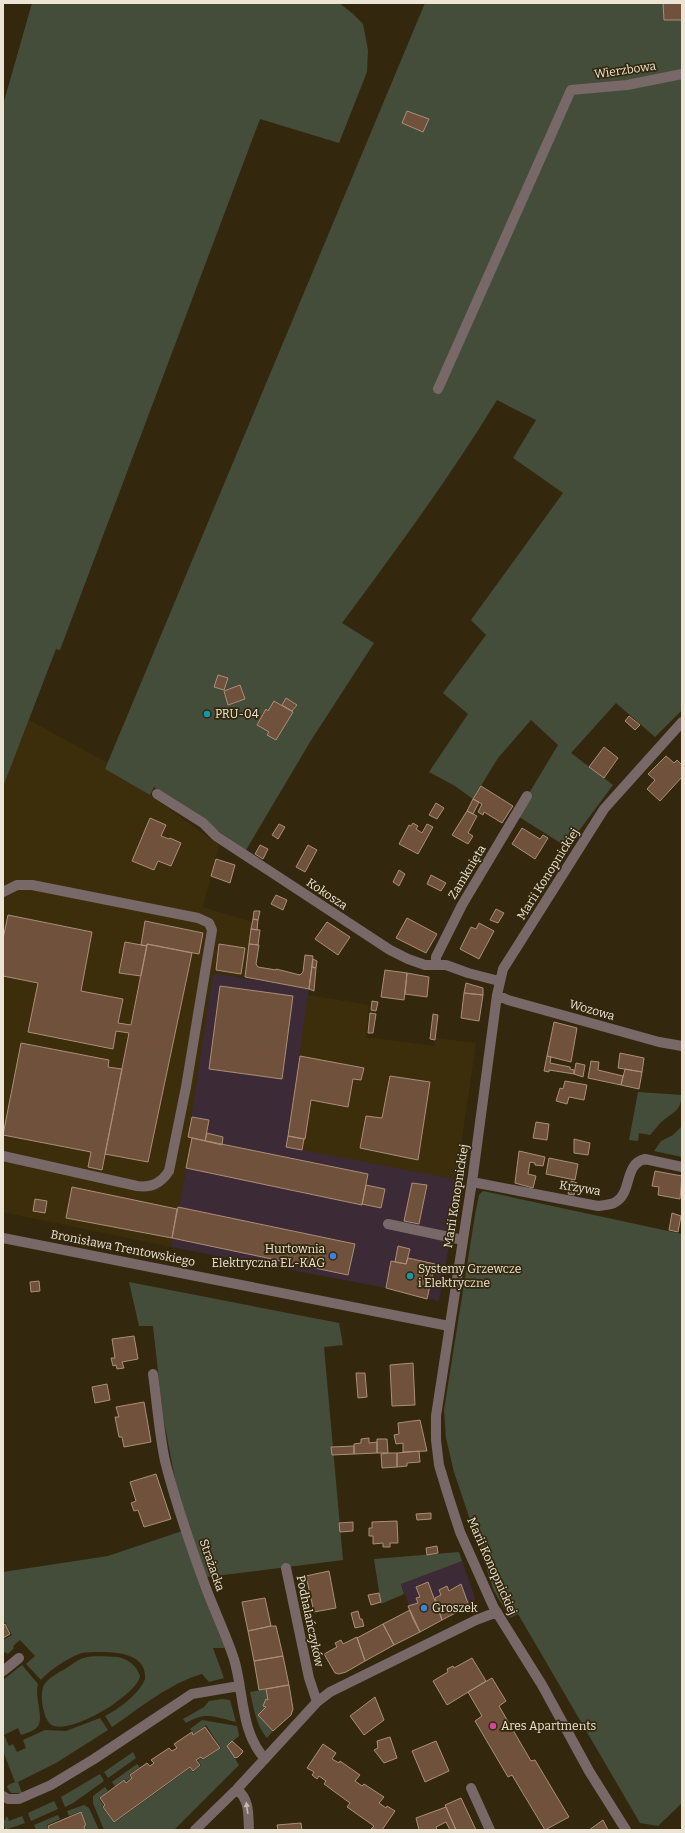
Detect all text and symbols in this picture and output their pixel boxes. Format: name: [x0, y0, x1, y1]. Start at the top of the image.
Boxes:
street label: Wierzbowa: [593, 59, 657, 81]
place label: PRU-04: [215, 707, 259, 721]
marker: PRU-04: [202, 709, 212, 719]
street label: Marii Konopnickiej: [514, 826, 582, 922]
street label: Zamknięta: [445, 842, 489, 902]
street label: Kokosza: [304, 875, 350, 913]
street label: Wozowa: [568, 997, 617, 1023]
street label: Marii Konopnickiej: [441, 1143, 471, 1249]
street label: Krzywa: [558, 1178, 602, 1198]
street label: Bronisława Trentowskiego: [50, 1227, 197, 1269]
place label: Hurtownia Elektryczna EL-KAG: [212, 1242, 325, 1270]
marker: Hurtownia Elektryczna EL-KAG: [328, 1251, 338, 1261]
place label: Systemy Grzewcze i Elektryczne: [418, 1262, 521, 1290]
marker: Systemy Grzewcze i Elektryczne: [405, 1271, 415, 1281]
street label: Marii Konopnickiej: [464, 1515, 520, 1617]
street label: Strażacka: [197, 1537, 228, 1593]
street label: Podhalańczyków: [293, 1574, 327, 1668]
place label: Groszek: [432, 1601, 478, 1615]
marker: Groszek: [419, 1603, 429, 1613]
place label: Ares Apartments: [501, 1719, 596, 1733]
marker: Ares Apartments: [488, 1721, 498, 1731]
one-way arrow: [244, 1801, 250, 1814]

